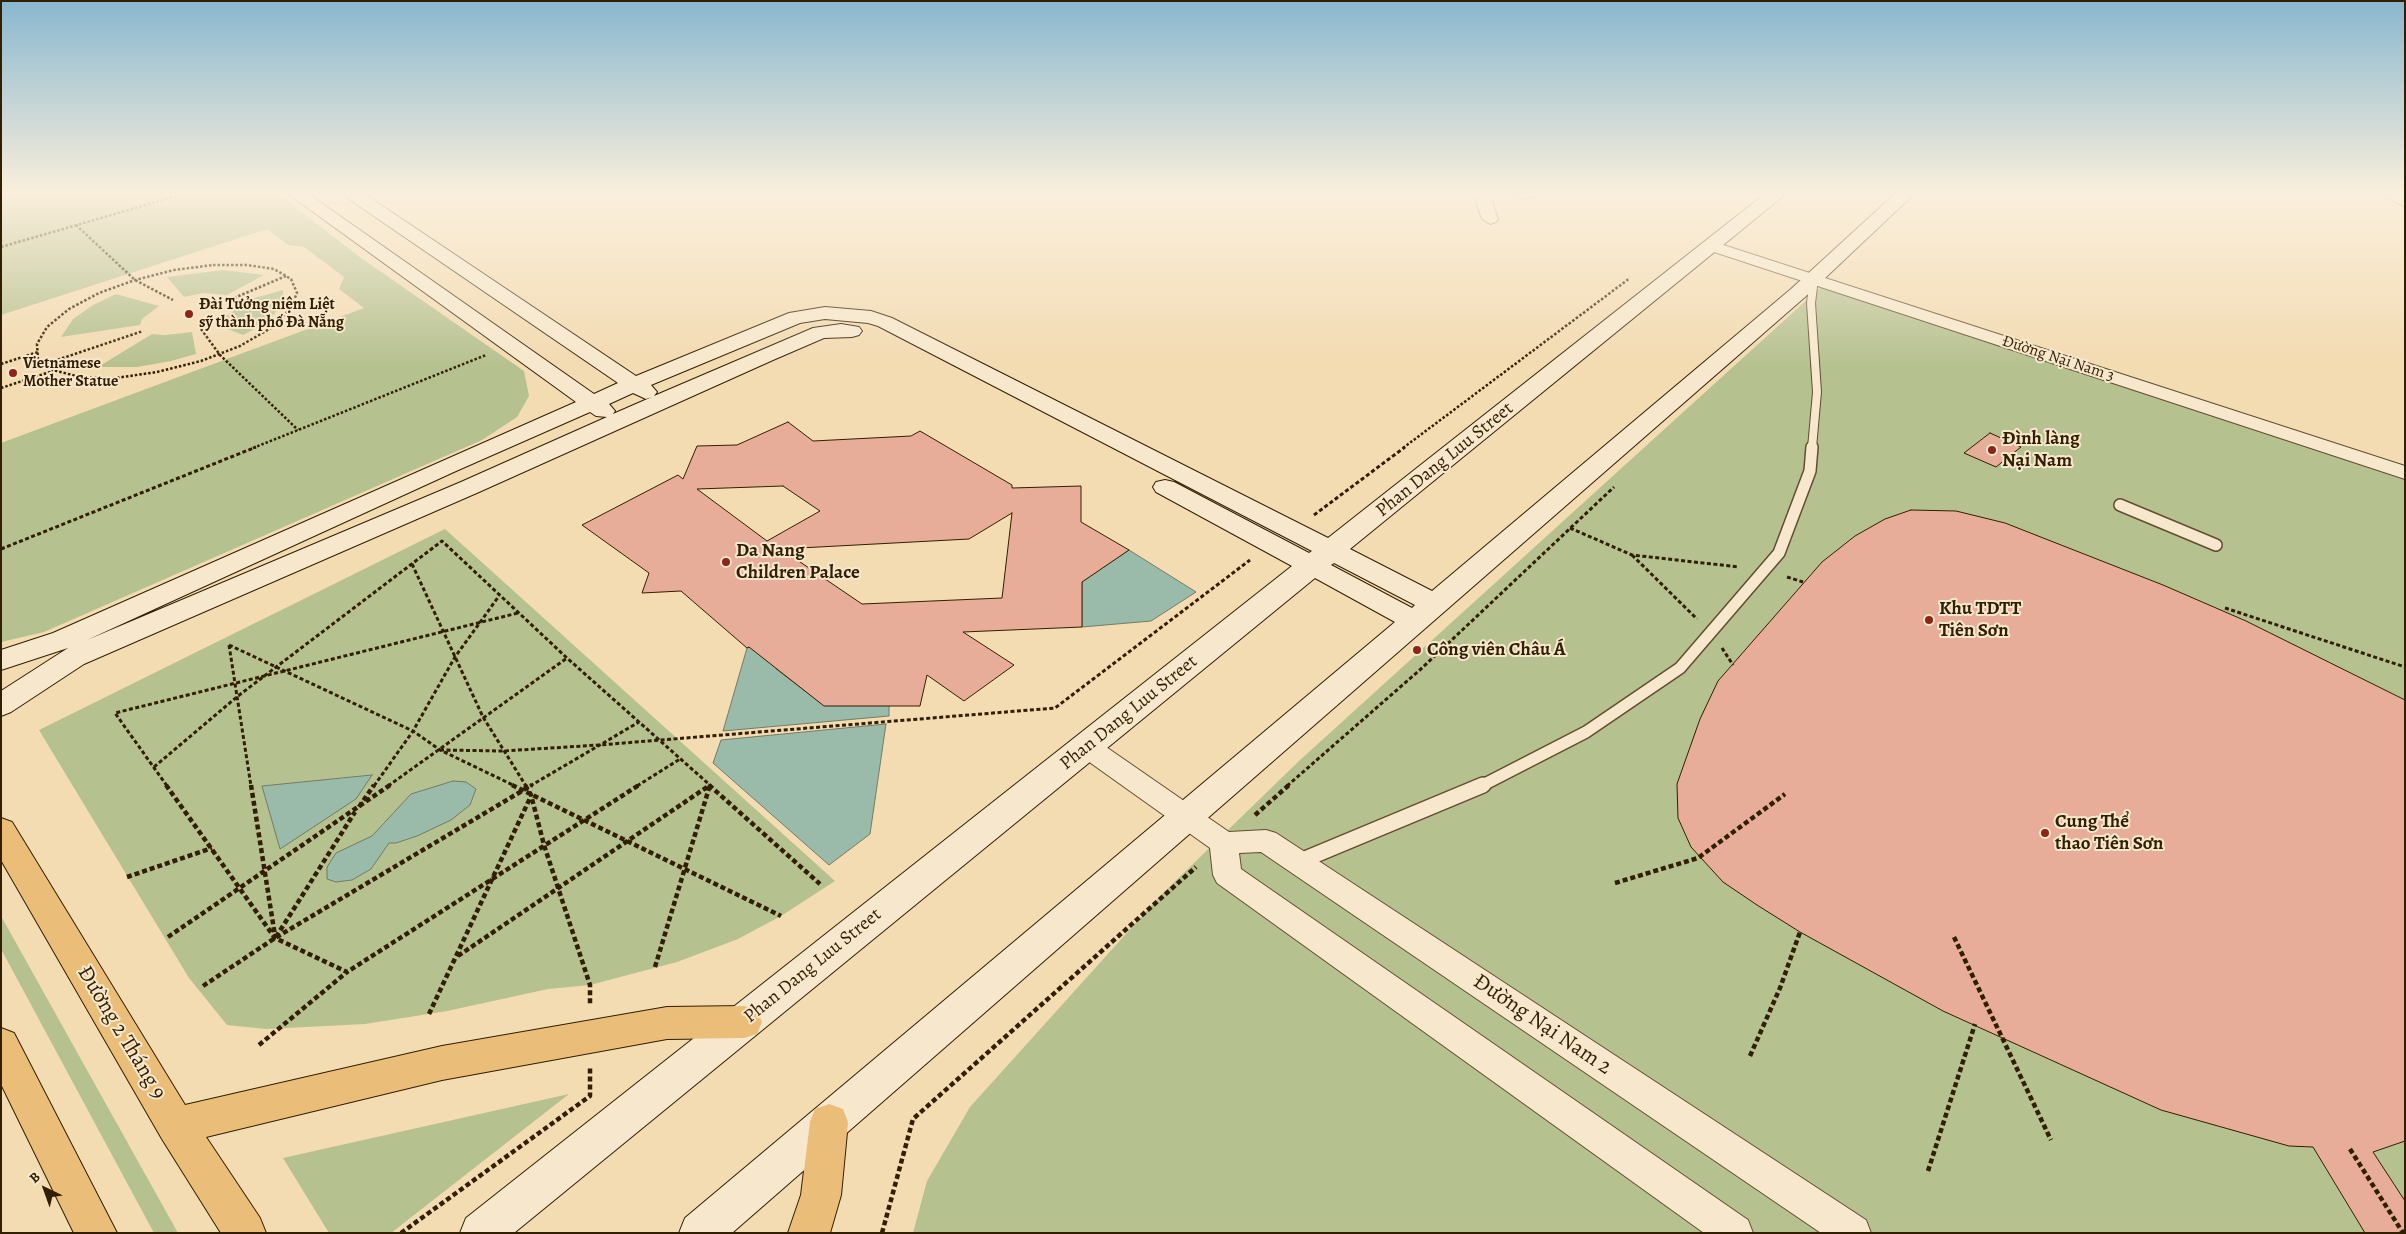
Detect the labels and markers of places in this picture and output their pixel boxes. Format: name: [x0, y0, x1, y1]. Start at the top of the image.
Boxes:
place label: Đài Tưởng niệm Liệt sỹ thành phố Đà Nẵng: [199, 295, 344, 333]
marker: Đài Tưởng niệm Liệt sỹ thành phố Đà Nẵng: [183, 308, 195, 320]
place label: Vietnamese Mother Statue: [23, 354, 118, 392]
marker: Vietnamese Mother Statue: [7, 367, 19, 379]
place label: Đình làng Nại Nam: [2002, 428, 2080, 472]
marker: Đình làng Nại Nam: [1986, 444, 1998, 456]
place label: Da Nang Children Palace: [736, 540, 860, 584]
marker: Da Nang Children Palace: [720, 556, 732, 568]
place label: Khu TDTT Tiên Sơn: [1939, 598, 2021, 642]
marker: Khu TDTT Tiên Sơn: [1923, 614, 1935, 626]
place label: Công viên Châu Á: [1427, 639, 1566, 661]
marker: Công viên Châu Á: [1411, 644, 1423, 656]
place label: Cung Thể thao Tiên Sơn: [2055, 811, 2164, 855]
marker: Cung Thể thao Tiên Sơn: [2039, 827, 2051, 839]

